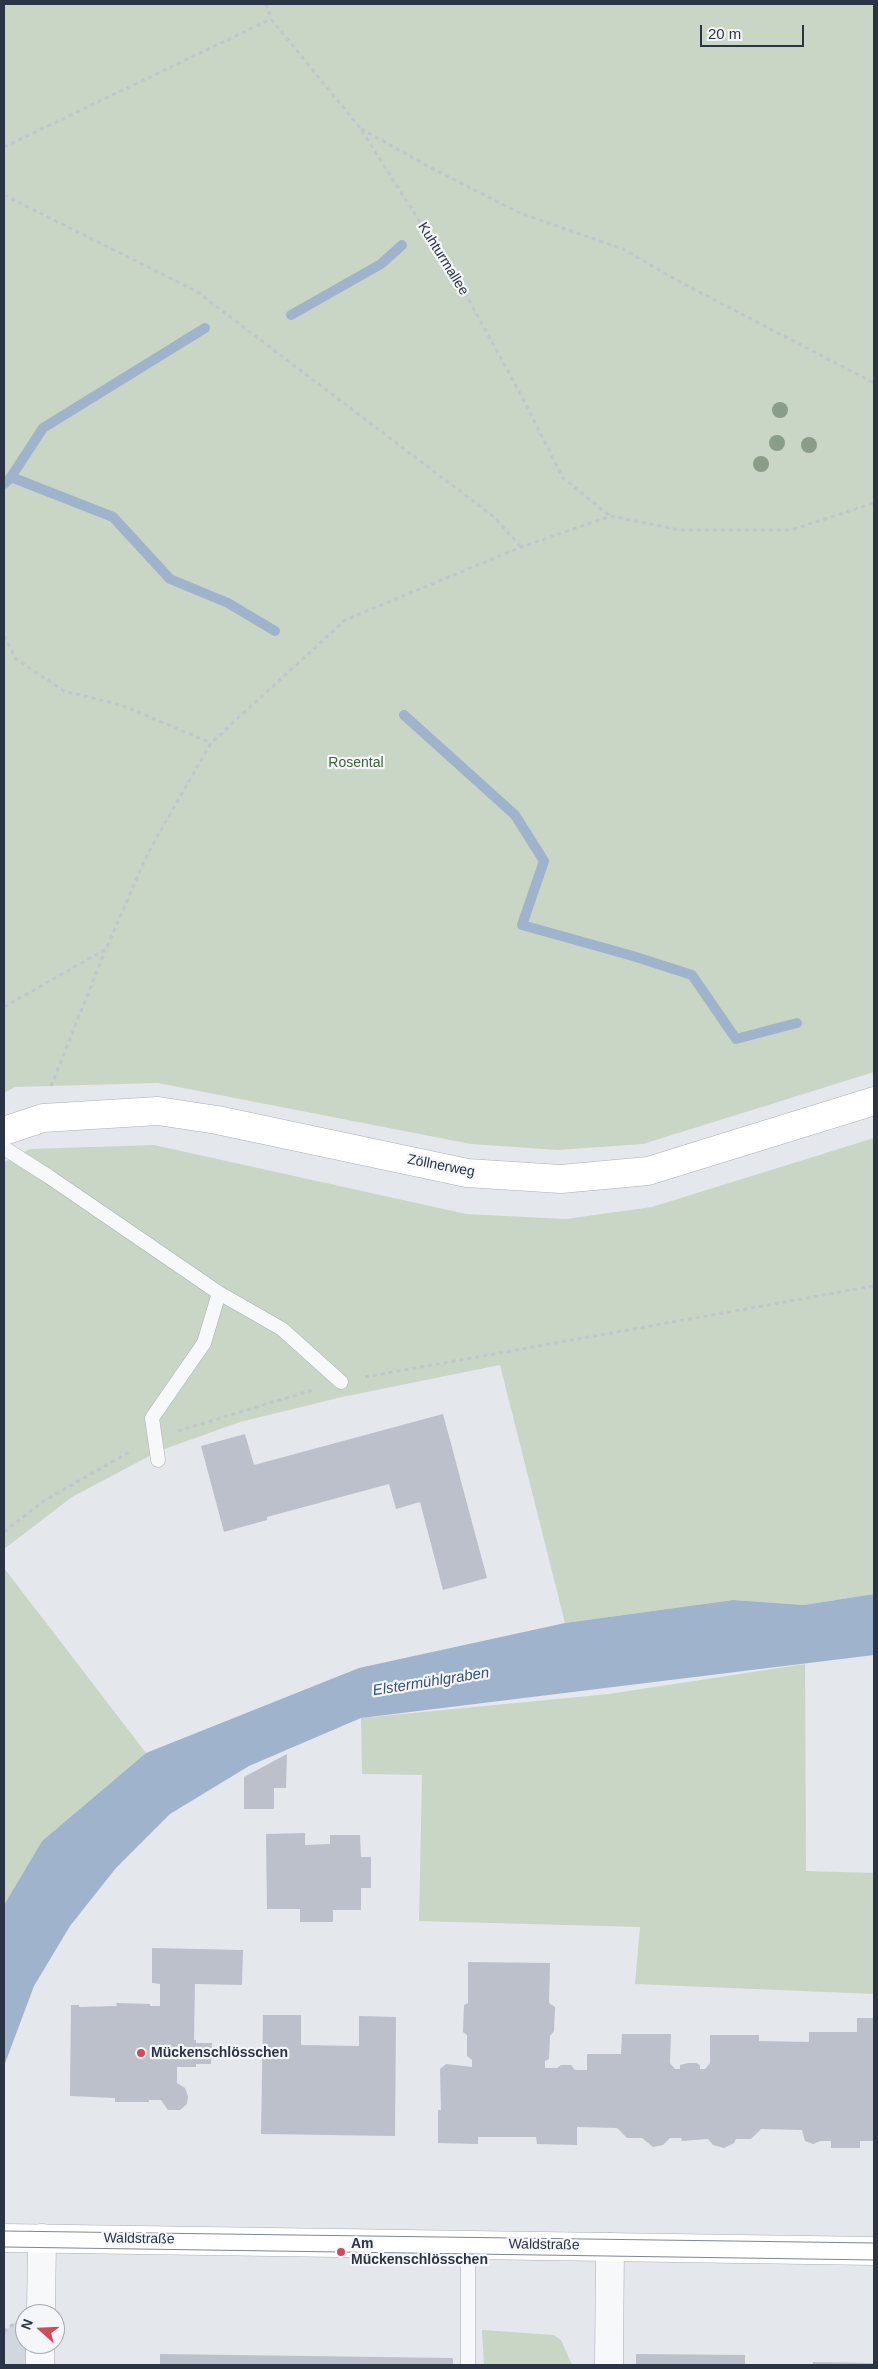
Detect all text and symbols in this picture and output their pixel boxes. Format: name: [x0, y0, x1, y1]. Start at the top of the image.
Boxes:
scale bar: [703, 15, 807, 47]
text: 20 m: [708, 25, 741, 42]
street label: Kuhturmallee: [414, 220, 472, 298]
park label: Rosental: [328, 755, 384, 771]
street label: Zöllnerweg: [406, 1151, 476, 1181]
water label: Elstermühlgraben: [372, 1664, 490, 1700]
place label: Mückenschlösschen: [151, 2045, 288, 2061]
marker: Mückenschlösschen: [135, 2047, 147, 2059]
street label: Waldstraße: [103, 2230, 175, 2248]
place label: Am Mückenschlösschen: [351, 2236, 488, 2268]
street label: Waldstraße: [508, 2236, 580, 2254]
marker: Am Mückenschlösschen: [335, 2246, 347, 2258]
north arrow: [15, 2304, 65, 2354]
text: N: [18, 2317, 36, 2332]

